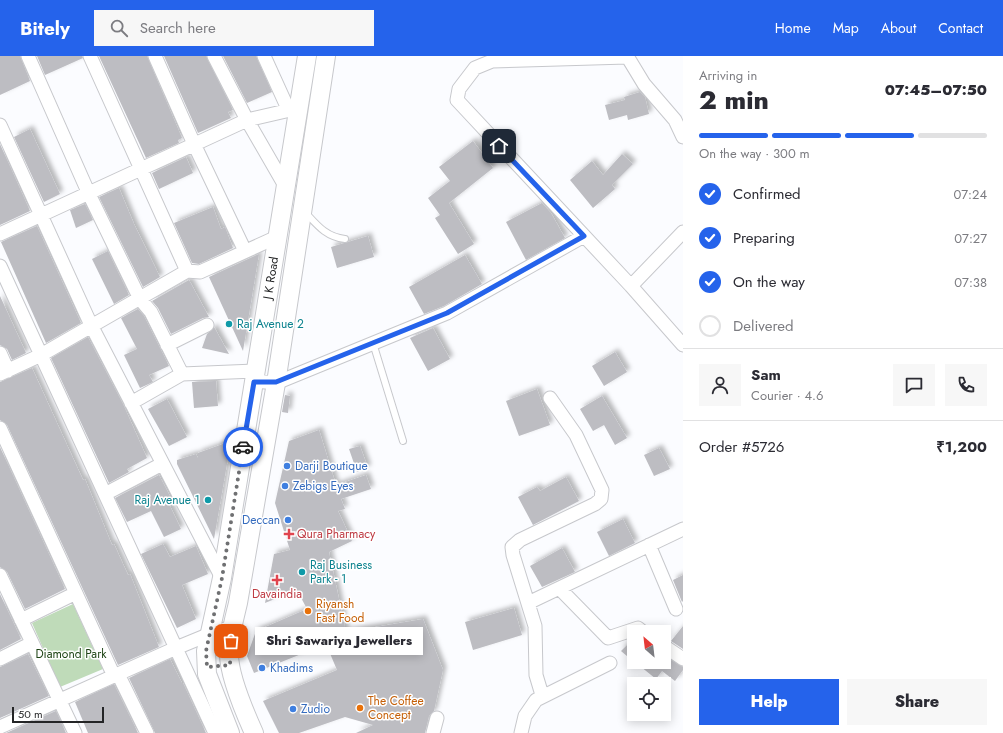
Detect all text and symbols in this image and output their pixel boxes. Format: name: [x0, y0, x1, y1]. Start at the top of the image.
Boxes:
search box: [94, 10, 374, 46]
text: Bitely: [20, 15, 70, 42]
icon: search: [108, 17, 130, 39]
text: Search here: [140, 17, 216, 39]
text: Home: [775, 18, 811, 38]
text: Map: [833, 18, 859, 38]
text: About: [881, 18, 916, 38]
text: Contact: [938, 18, 983, 38]
text: Arriving in: [699, 66, 757, 85]
text: 07:45–07:50: [885, 79, 987, 101]
text: 2 min: [699, 81, 769, 119]
pin: [482, 129, 516, 163]
icon: home: [488, 135, 510, 157]
text: On the way · 300 m: [699, 144, 810, 163]
icon: check: [699, 183, 721, 205]
text: Confirmed: [733, 183, 801, 205]
text: 07:24: [953, 185, 987, 204]
icon: check: [699, 227, 721, 249]
text: Preparing: [733, 227, 795, 249]
text: 07:27: [954, 229, 987, 248]
street label: J K Road: [258, 255, 283, 303]
icon: check: [699, 271, 721, 293]
text: On the way: [733, 271, 805, 293]
text: 07:38: [954, 273, 987, 292]
place label: Raj Avenue 2: [237, 315, 304, 333]
text: Delivered: [733, 315, 794, 337]
marker: Raj Avenue 2: [224, 319, 234, 329]
button: person: [699, 364, 741, 406]
text: Sam: [751, 364, 781, 386]
button: chat: [893, 364, 935, 406]
button: phone: [945, 364, 987, 406]
text: Courier · 4.6: [751, 386, 824, 405]
courier: [223, 427, 263, 467]
icon: car: [232, 436, 254, 458]
text: Order #5726: [699, 436, 785, 458]
text: ₹1,200: [936, 436, 987, 458]
place label: Darji Boutique: [295, 457, 368, 475]
marker: Darji Boutique: [282, 461, 292, 471]
place label: Zebigs Eyes: [293, 477, 353, 495]
marker: Zebigs Eyes: [280, 481, 290, 491]
place label: Raj Avenue 1: [135, 491, 200, 509]
marker: Raj Avenue 1: [203, 495, 213, 505]
place label: Deccan: [242, 511, 280, 529]
marker: Deccan: [283, 515, 293, 525]
place label: Qura Pharmacy: [297, 525, 376, 543]
marker: Qura Pharmacy: [284, 529, 294, 539]
place label: Raj Business Park - 1: [310, 556, 372, 588]
marker: Raj Business Park - 1: [297, 567, 307, 577]
marker: Davaindia: [272, 575, 282, 585]
place label: Davaindia: [252, 585, 302, 603]
place label: Riyansh Fast Food: [316, 595, 364, 627]
marker: Riyansh Fast Food: [303, 606, 313, 616]
pin: [214, 624, 248, 658]
north arrow: [627, 625, 671, 669]
map controls: [627, 625, 671, 721]
callout: Shri Sawariya Jewellers: [255, 627, 423, 655]
icon: bag: [220, 630, 242, 652]
text: Shri Sawariya Jewellers: [266, 631, 412, 650]
park label: Diamond Park: [35, 645, 107, 663]
place label: Khadims: [270, 659, 313, 677]
marker: Khadims: [257, 663, 267, 673]
button: locate: [627, 677, 671, 721]
button: Help: [699, 679, 839, 725]
button: Share: [847, 679, 987, 725]
place label: The Coffee Concept: [368, 692, 424, 724]
place label: Zudio: [301, 700, 330, 718]
marker: The Coffee Concept: [355, 703, 365, 713]
marker: Zudio: [288, 704, 298, 714]
scale bar: [12, 705, 104, 724]
text: 50 m: [18, 706, 43, 722]

